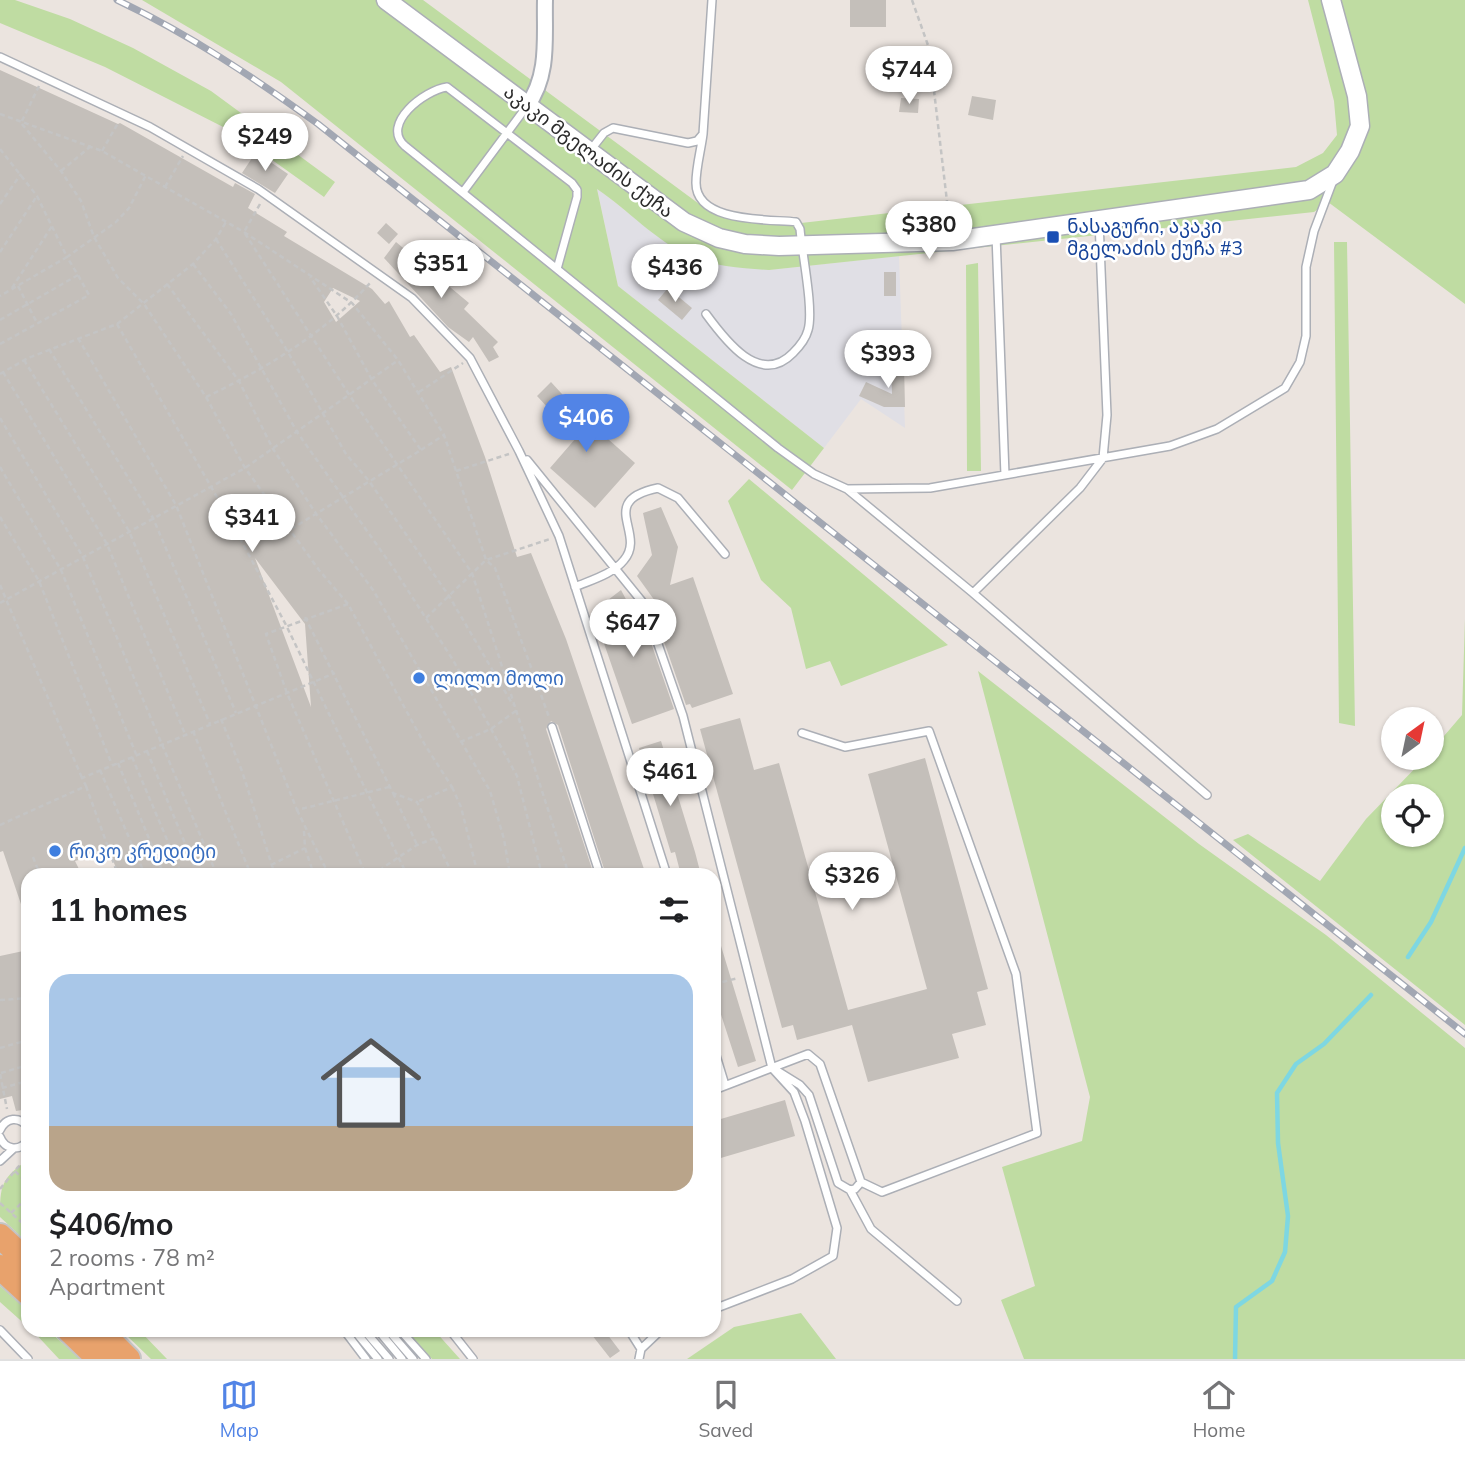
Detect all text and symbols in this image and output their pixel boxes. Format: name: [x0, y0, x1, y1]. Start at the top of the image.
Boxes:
pin: $744: [868, 46, 950, 106]
text: $744: [881, 54, 937, 83]
street label: აკაკი მგელაძის ქუჩა: [499, 79, 679, 223]
pin: $249: [224, 114, 306, 173]
text: $249: [237, 121, 293, 150]
pin: $380: [888, 202, 970, 261]
text: $380: [901, 209, 957, 238]
place label: ნასაგური, აკაკი მგელაძის ქუჩა #3: [1067, 214, 1243, 261]
marker: ნასაგური, აკაკი მგელაძის ქუჩა #3: [1045, 229, 1061, 245]
pin: $351: [400, 240, 482, 300]
pin: $436: [634, 244, 716, 304]
text: $351: [413, 248, 469, 277]
text: $436: [647, 252, 703, 281]
pin: $393: [847, 330, 929, 390]
text: $393: [860, 338, 916, 367]
pin: $406: [545, 394, 627, 454]
text: $406: [558, 402, 614, 431]
pin: $341: [211, 494, 293, 554]
text: $341: [224, 502, 280, 531]
pin: $647: [592, 600, 674, 659]
text: $647: [605, 607, 661, 636]
place label: ლილო მოლი: [433, 666, 564, 691]
marker: ლილო მოლი: [411, 670, 427, 686]
north arrow: [1381, 707, 1444, 770]
map controls: [1381, 707, 1444, 847]
pin: $461: [629, 748, 711, 808]
text: $461: [642, 756, 698, 785]
button: locate: [1381, 784, 1444, 847]
place label: რიკო კრედიტი: [69, 839, 216, 864]
marker: რიკო კრედიტი: [47, 843, 63, 859]
pin: $326: [811, 852, 893, 912]
text: $326: [824, 860, 880, 889]
text: 11 homes: [49, 891, 188, 929]
icon: filters: [655, 891, 693, 929]
icon: home: [308, 1020, 434, 1146]
text: $406/mo: [49, 1205, 173, 1243]
text: 2 rooms · 78 m²: [49, 1243, 215, 1272]
text: Apartment: [49, 1272, 165, 1301]
tab: Map: [220, 1376, 259, 1442]
tab: Saved: [698, 1376, 753, 1442]
tab: Home: [1193, 1376, 1245, 1442]

